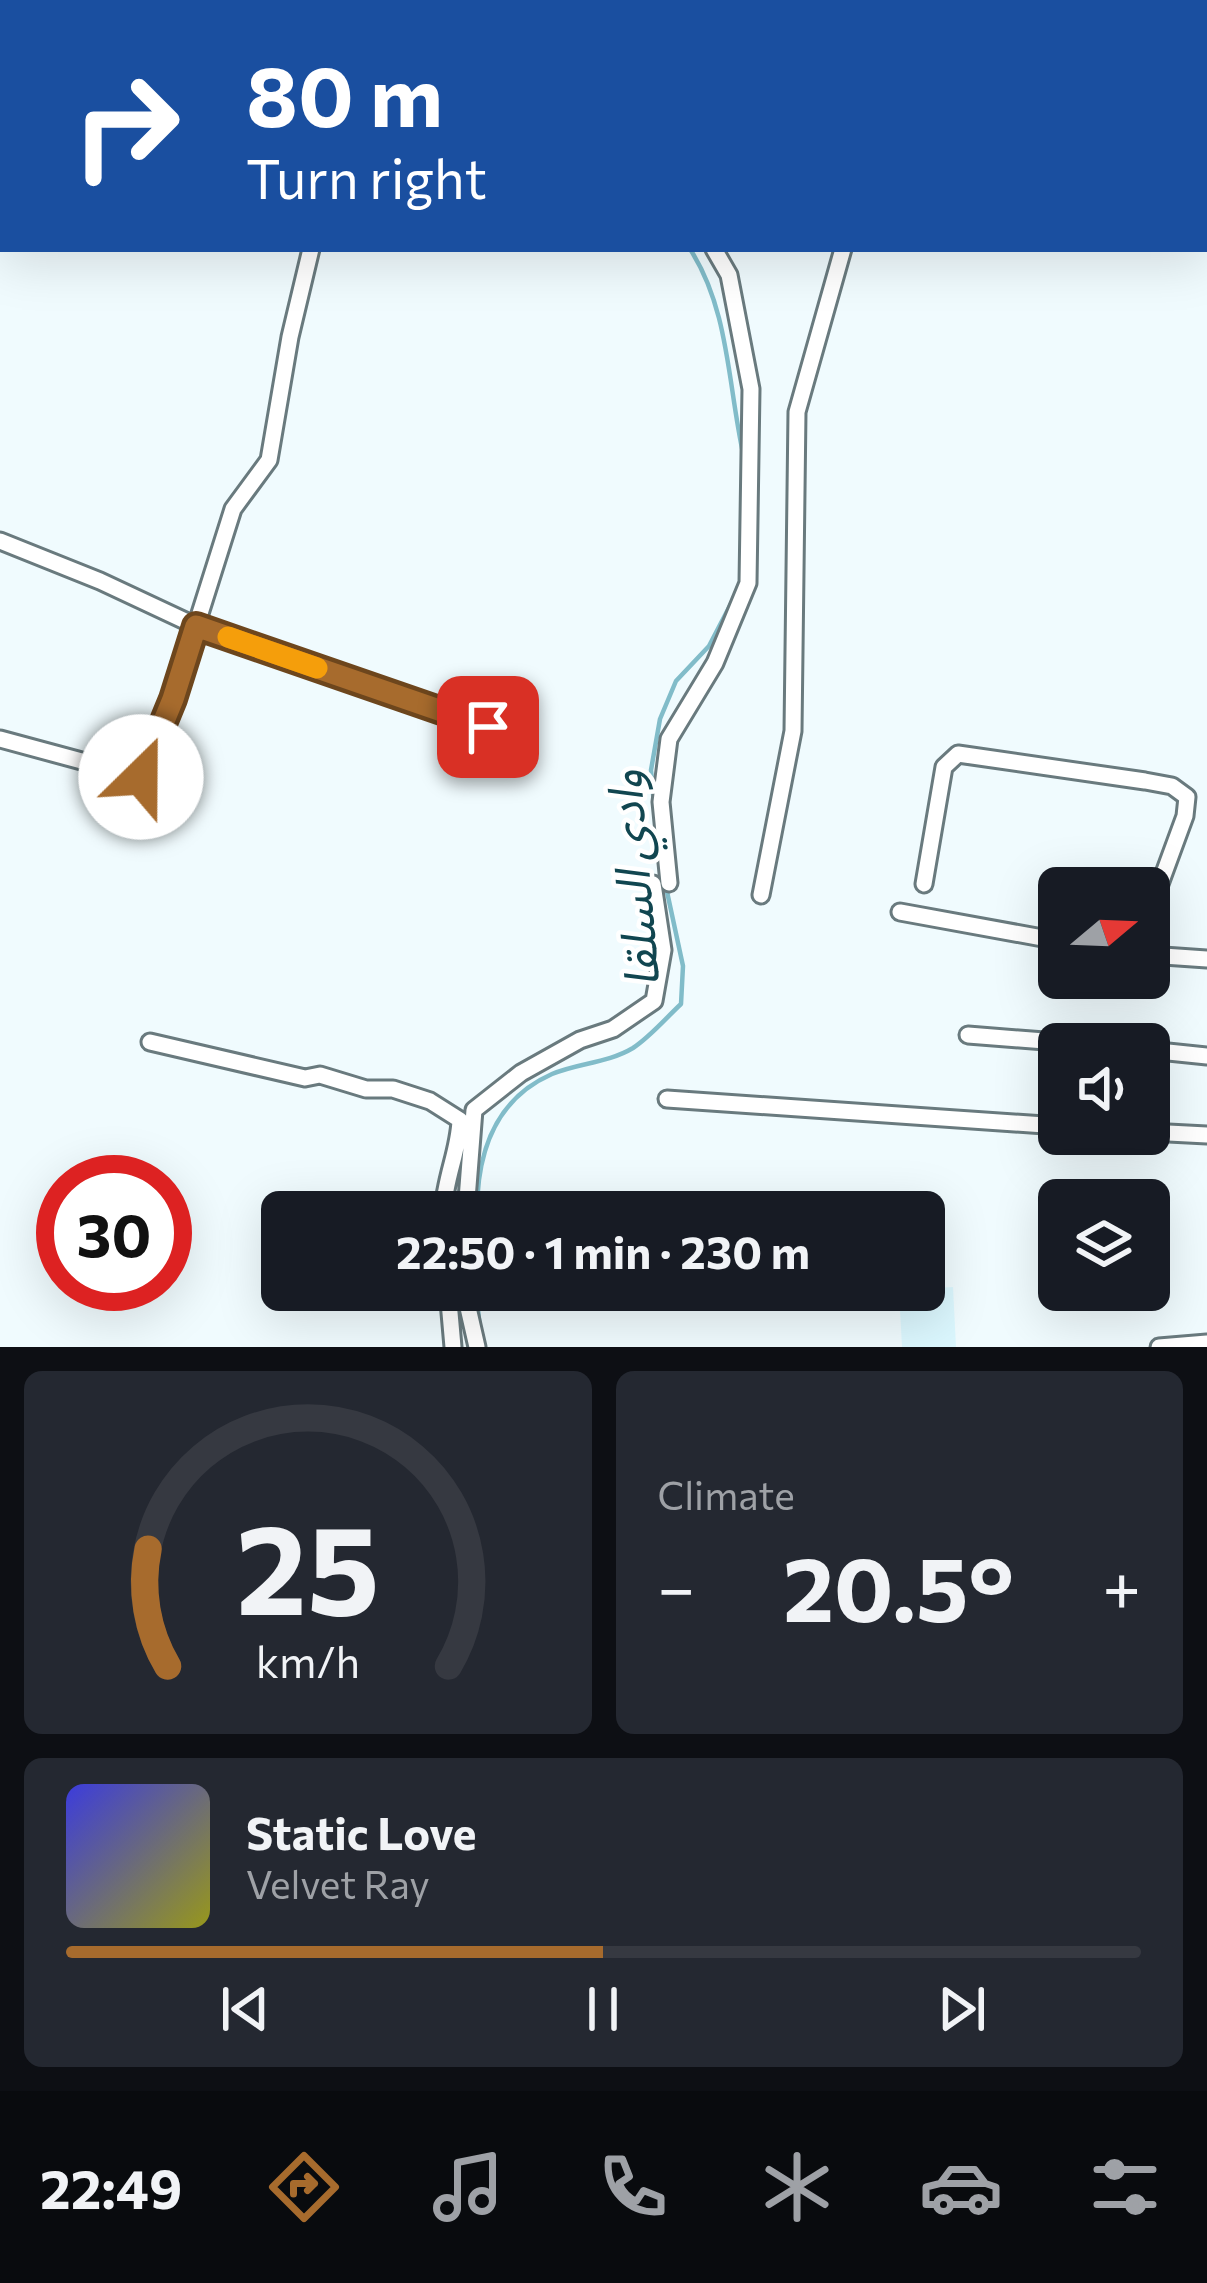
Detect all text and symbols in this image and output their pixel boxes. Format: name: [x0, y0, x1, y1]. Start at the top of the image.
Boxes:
text: 80 m: [246, 42, 443, 144]
icon: right: [48, 48, 204, 204]
text: Turn right: [246, 144, 487, 210]
pin: [437, 676, 539, 778]
icon: arrive: [455, 694, 521, 760]
position arrow: [78, 714, 204, 840]
water label: وادي السلقا: [592, 767, 681, 991]
north arrow: [1038, 867, 1170, 999]
map controls: [1038, 867, 1170, 1311]
button: sound: [1038, 1023, 1170, 1155]
speed limit sign: 30: [36, 1155, 192, 1311]
button: layers: [1038, 1179, 1170, 1311]
text: 22:50 · 1 min · 230 m: [396, 1223, 810, 1278]
text: Climate: [658, 1470, 795, 1518]
text: 25: [236, 1488, 380, 1641]
text: 20.5°: [783, 1530, 1014, 1641]
text: −: [658, 1545, 695, 1626]
text: +: [1102, 1545, 1141, 1626]
text: km/h: [256, 1633, 360, 1686]
text: Static Love: [246, 1804, 476, 1859]
text: Velvet Ray: [246, 1859, 430, 1907]
icon: previous: [212, 1976, 278, 2042]
icon: pause: [570, 1976, 636, 2042]
icon: next: [929, 1976, 995, 2042]
icon: directions: [262, 2145, 346, 2229]
icon: music: [426, 2145, 510, 2229]
icon: phone: [591, 2145, 675, 2229]
icon: climate: [755, 2145, 839, 2229]
icon: car: [919, 2145, 1003, 2229]
icon: filters: [1083, 2145, 1167, 2229]
text: 22:49: [40, 2154, 182, 2220]

